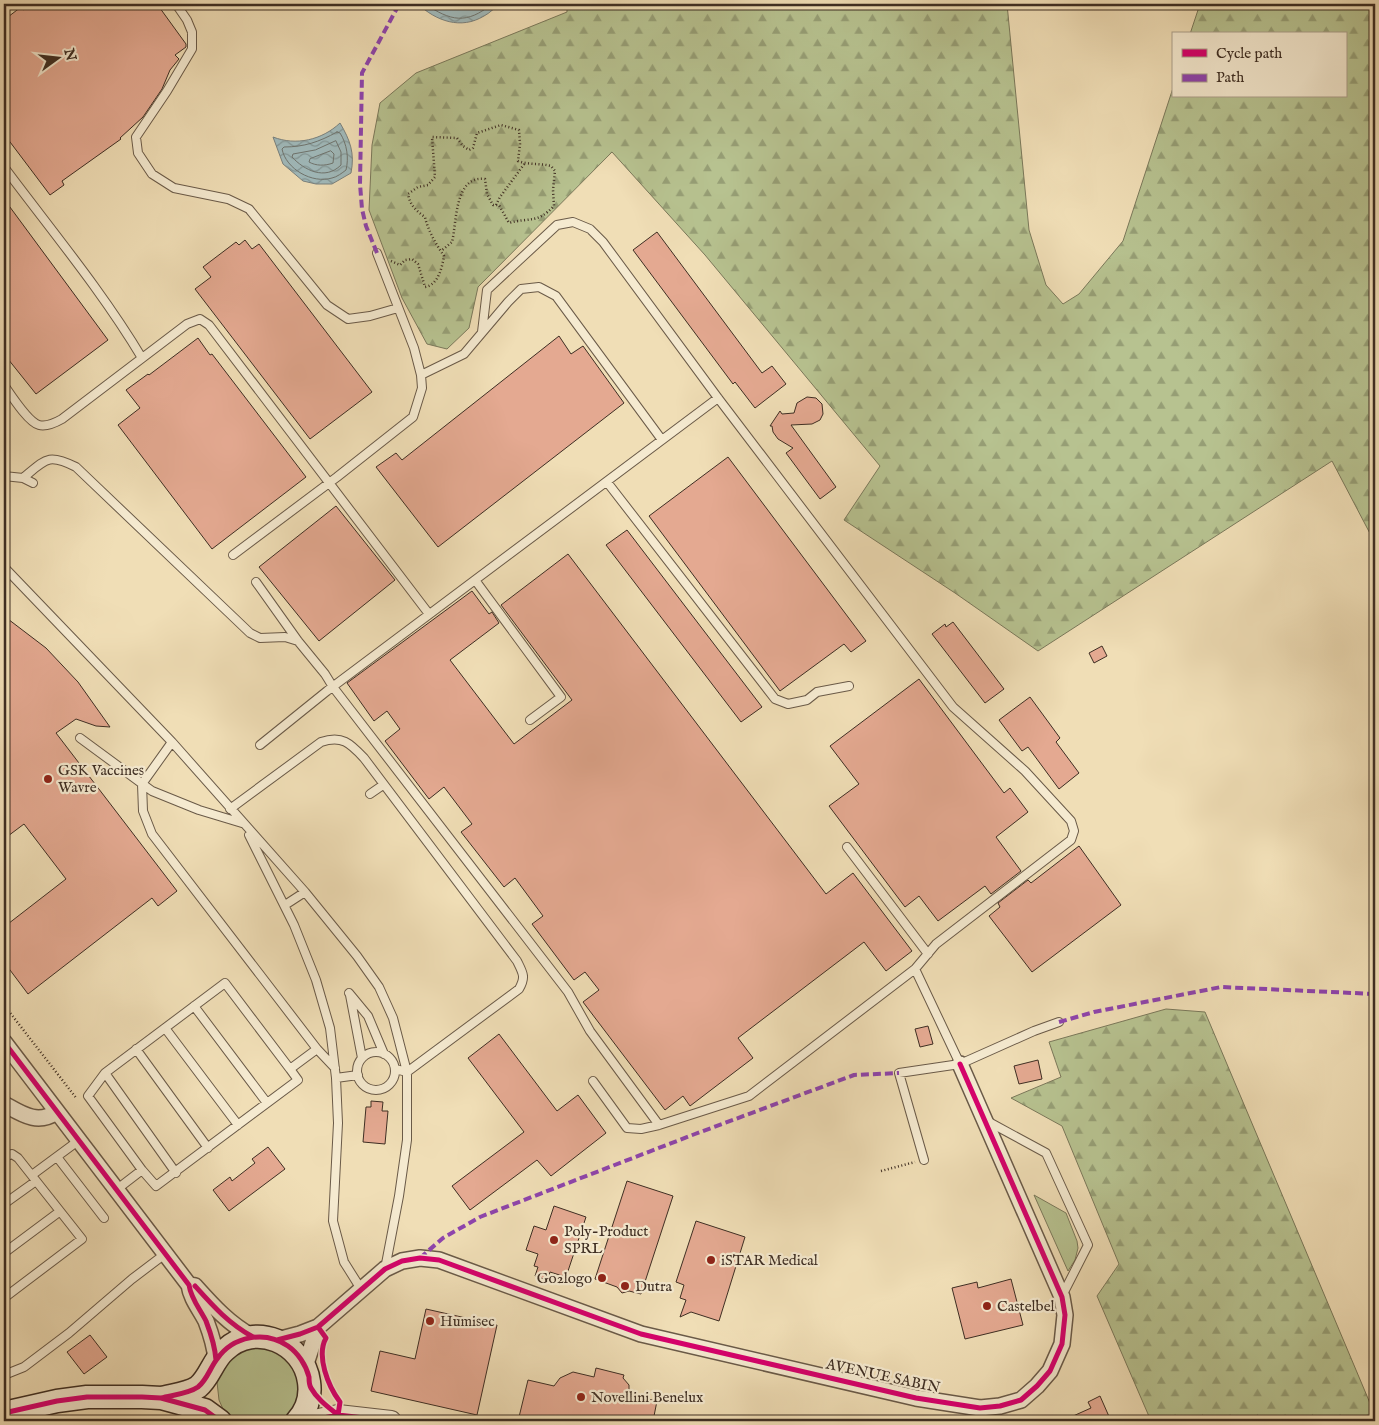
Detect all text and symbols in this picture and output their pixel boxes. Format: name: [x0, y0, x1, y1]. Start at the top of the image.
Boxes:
north arrow: [32, 32, 82, 82]
legend: [1172, 32, 1346, 98]
text: Cycle path: [1216, 44, 1282, 63]
text: N: [59, 46, 80, 63]
text: Path: [1216, 68, 1244, 87]
place label: GSK Vaccines Wavre: [58, 761, 144, 797]
marker: GSK Vaccines Wavre: [42, 773, 54, 785]
place label: Poly-Product SPRL: [564, 1222, 648, 1258]
marker: Poly-Product SPRL: [548, 1234, 560, 1246]
place label: iSTAR Medical: [721, 1251, 819, 1270]
marker: iSTAR Medical: [705, 1254, 717, 1266]
place label: Go2logo: [537, 1269, 592, 1288]
marker: Go2logo: [596, 1272, 608, 1284]
place label: Dutra: [635, 1277, 672, 1296]
marker: Dutra: [619, 1280, 631, 1292]
place label: Castelbel: [997, 1297, 1056, 1316]
marker: Castelbel: [981, 1300, 993, 1312]
place label: Humisec: [440, 1312, 495, 1331]
marker: Humisec: [424, 1315, 436, 1327]
street label: AVENUE SABIN: [823, 1354, 942, 1397]
place label: Novellini Benelux: [591, 1388, 704, 1407]
marker: Novellini Benelux: [575, 1391, 587, 1403]

